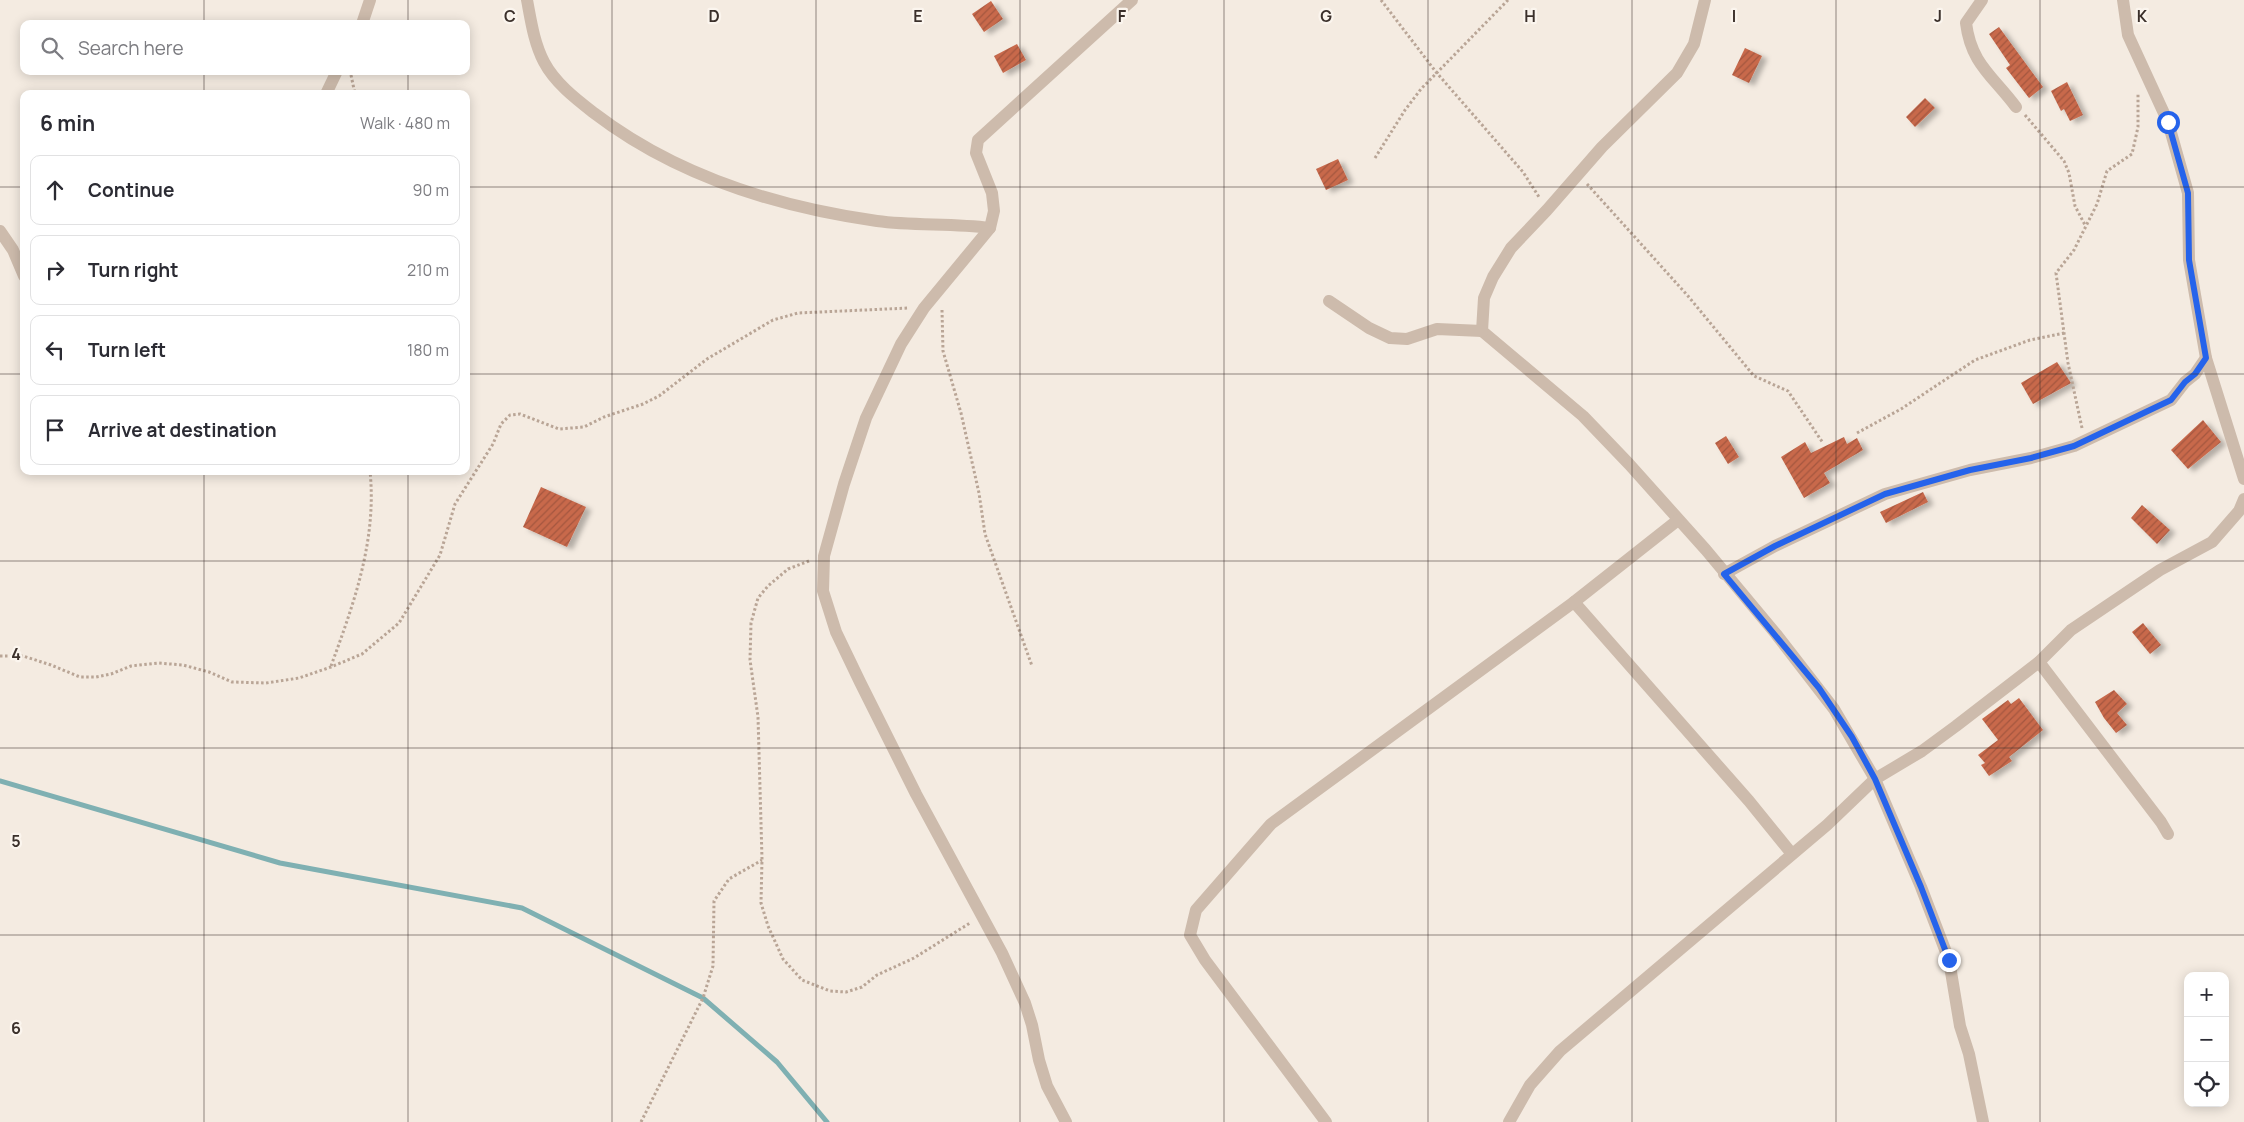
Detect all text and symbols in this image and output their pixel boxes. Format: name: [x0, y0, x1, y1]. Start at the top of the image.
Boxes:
text: C: [504, 5, 516, 27]
text: D: [708, 5, 720, 27]
text: E: [913, 5, 923, 27]
text: F: [1118, 5, 1127, 27]
text: G: [1320, 5, 1332, 27]
text: H: [1524, 5, 1536, 27]
text: I: [1732, 5, 1736, 27]
text: J: [1934, 5, 1942, 27]
text: K: [2137, 5, 2148, 27]
search box: [20, 20, 470, 75]
icon: search: [38, 34, 66, 62]
text: Search here: [78, 35, 184, 61]
text: 6 min: [40, 109, 95, 137]
route start: [2157, 111, 2180, 134]
text: Walk · 480 m: [360, 112, 450, 134]
icon: ahead: [41, 176, 69, 204]
text: Continue: [88, 177, 174, 203]
text: 90 m: [413, 179, 449, 201]
icon: right: [41, 256, 69, 284]
text: Turn right: [88, 257, 178, 283]
text: 210 m: [407, 259, 449, 281]
icon: left: [41, 336, 69, 364]
text: Turn left: [88, 337, 166, 363]
text: 180 m: [407, 339, 449, 361]
icon: arrive: [41, 416, 69, 444]
text: Arrive at destination: [88, 417, 277, 443]
text: 4: [11, 643, 21, 665]
text: 5: [11, 830, 21, 852]
route end: [1938, 949, 1961, 972]
map controls: [2184, 972, 2229, 1107]
button: +: [2184, 972, 2229, 1017]
text: 6: [11, 1017, 21, 1039]
button: −: [2184, 1017, 2229, 1062]
button: locate: [2184, 1062, 2229, 1107]

